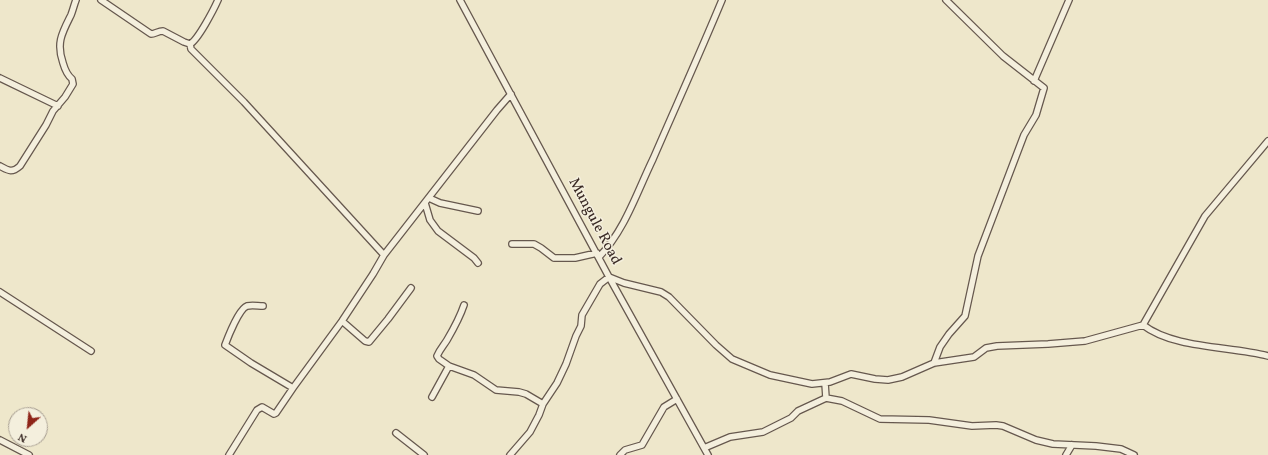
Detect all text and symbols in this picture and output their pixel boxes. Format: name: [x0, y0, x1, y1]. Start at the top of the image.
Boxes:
street label: Mungule Road: [564, 176, 624, 268]
north arrow: [8, 407, 48, 447]
text: N: [16, 429, 30, 446]

